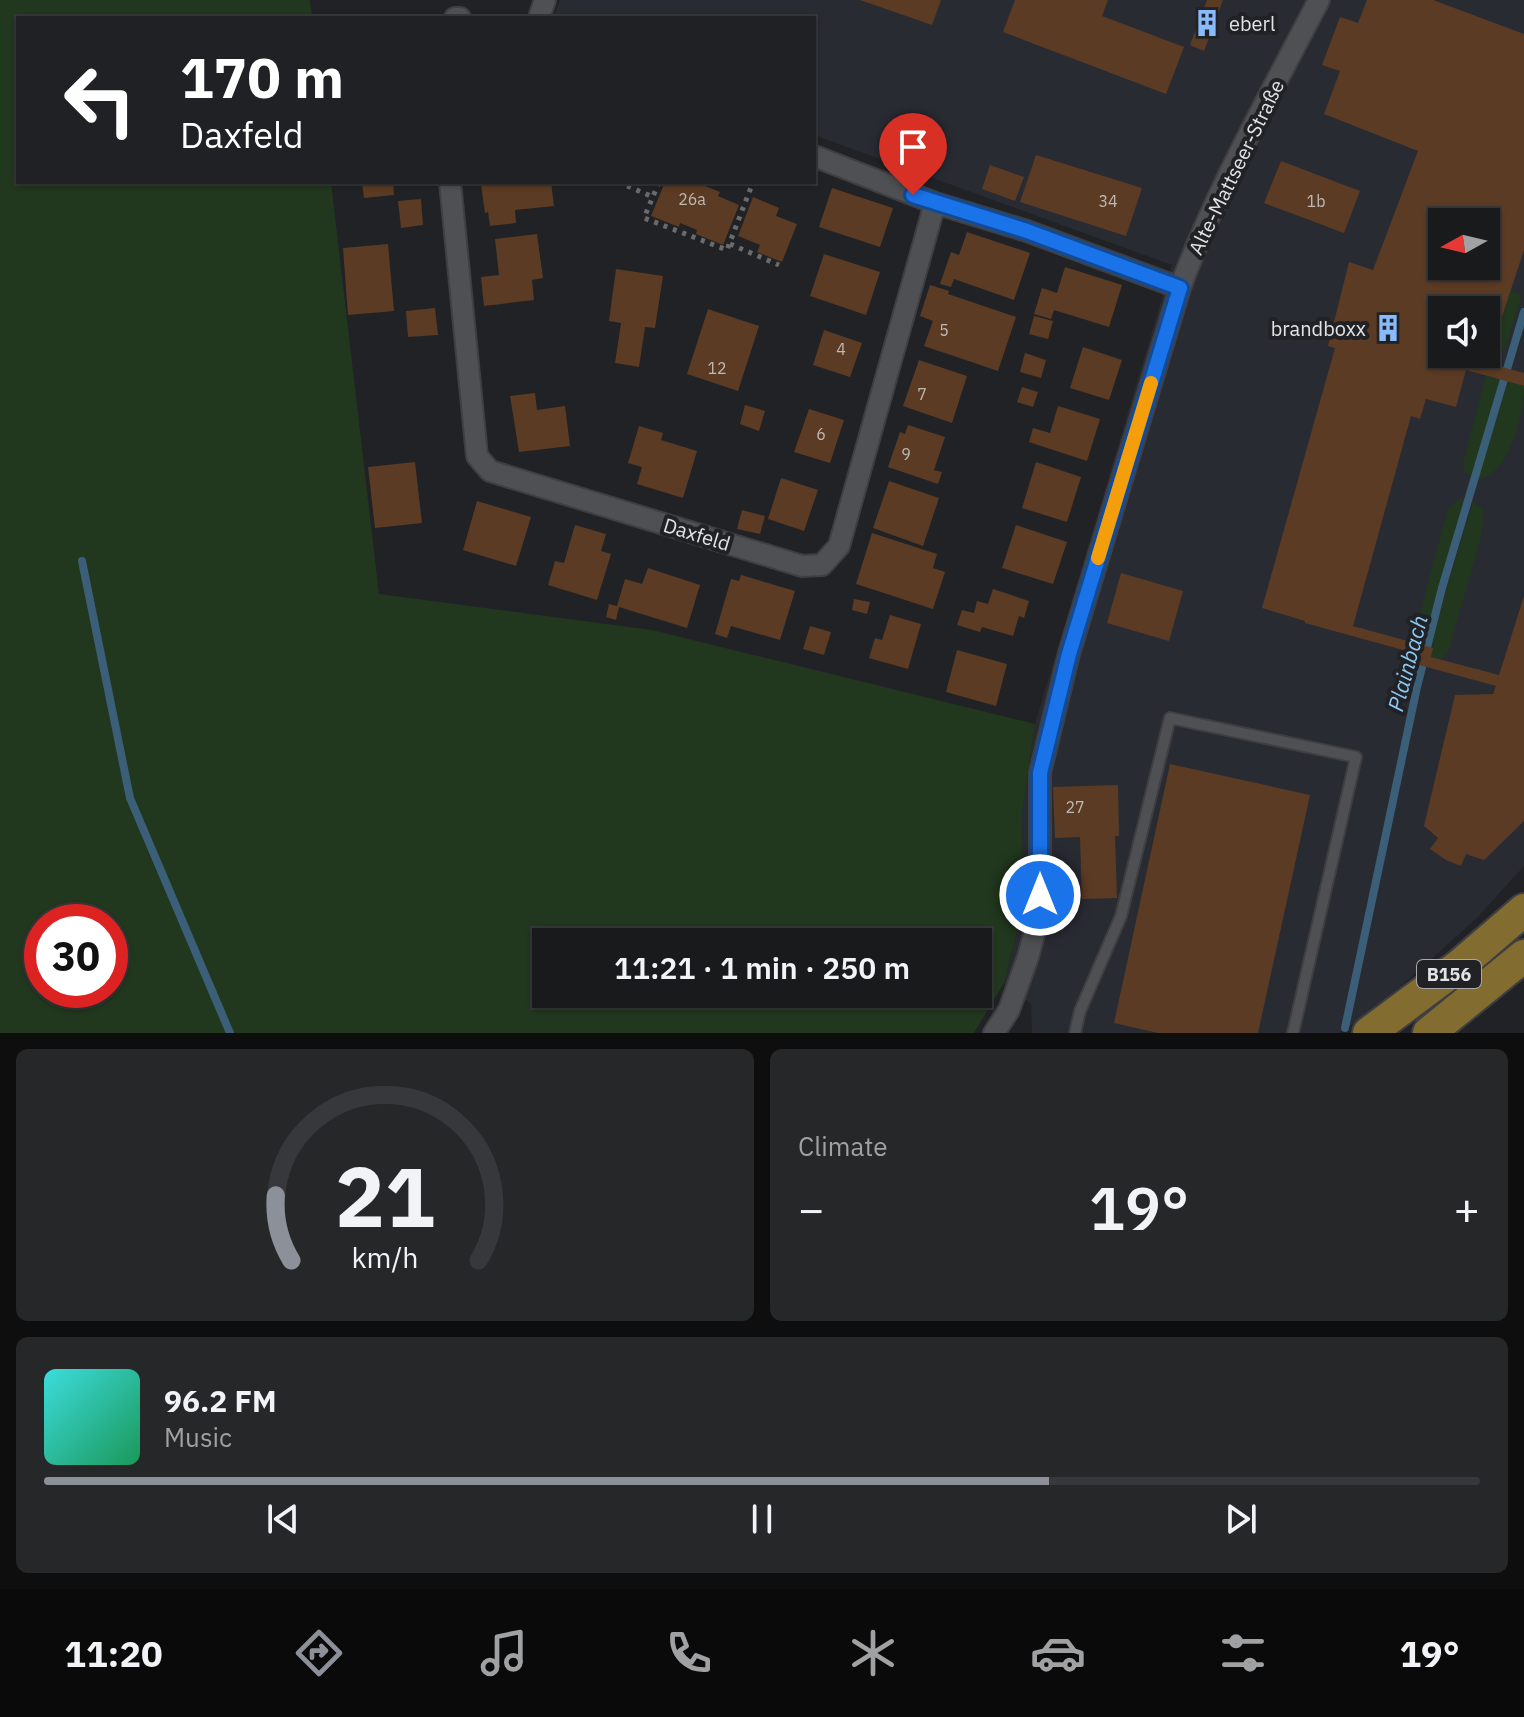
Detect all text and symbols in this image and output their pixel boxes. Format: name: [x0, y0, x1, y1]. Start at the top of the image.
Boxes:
building icon: eberl: [1192, 8, 1222, 38]
place label: eberl: [1229, 10, 1275, 37]
text: 170 m: [180, 41, 344, 113]
icon: left: [48, 48, 152, 152]
street label: Alte-Mattseer-Straße: [1182, 75, 1290, 259]
text: Daxfeld: [180, 111, 304, 158]
pin: [879, 113, 947, 195]
icon: arrive: [891, 125, 935, 169]
house number: 26a: [678, 189, 706, 209]
house number: 34: [1098, 191, 1118, 211]
house number: 1b: [1307, 191, 1325, 211]
north arrow: [1428, 208, 1500, 280]
map controls: [1428, 208, 1500, 368]
button: sound: [1428, 296, 1500, 368]
building icon: brandboxx: [1373, 313, 1403, 343]
place label: brandboxx: [1271, 315, 1366, 342]
house number: 5: [939, 320, 949, 340]
house number: 4: [836, 339, 846, 359]
house number: 12: [707, 358, 727, 378]
house number: 7: [917, 384, 927, 404]
house number: 6: [816, 424, 826, 444]
house number: 9: [901, 444, 911, 464]
street label: Daxfeld: [660, 511, 734, 557]
water label: Plainbach: [1380, 612, 1434, 714]
house number: 27: [1065, 797, 1085, 817]
position arrow: [998, 853, 1082, 937]
speed limit sign: 30: [24, 904, 128, 1008]
text: 11:21 · 1 min · 250 m: [614, 948, 910, 987]
road number: B156: [1417, 960, 1481, 988]
text: Climate: [798, 1129, 888, 1163]
text: 21: [335, 1142, 435, 1250]
text: 19°: [1089, 1168, 1189, 1247]
text: −: [798, 1180, 824, 1237]
text: +: [1454, 1180, 1480, 1237]
text: km/h: [351, 1239, 419, 1276]
text: 96.2 FM: [164, 1381, 277, 1420]
text: Music: [164, 1420, 232, 1454]
icon: previous: [261, 1497, 305, 1541]
icon: pause: [740, 1497, 784, 1541]
icon: next: [1219, 1497, 1263, 1541]
icon: directions: [291, 1625, 347, 1681]
icon: music: [476, 1625, 532, 1681]
icon: phone: [661, 1625, 717, 1681]
icon: climate: [845, 1625, 901, 1681]
icon: car: [1030, 1625, 1086, 1681]
icon: filters: [1215, 1625, 1271, 1681]
text: 11:20: [64, 1630, 163, 1677]
text: 19°: [1399, 1630, 1460, 1677]

